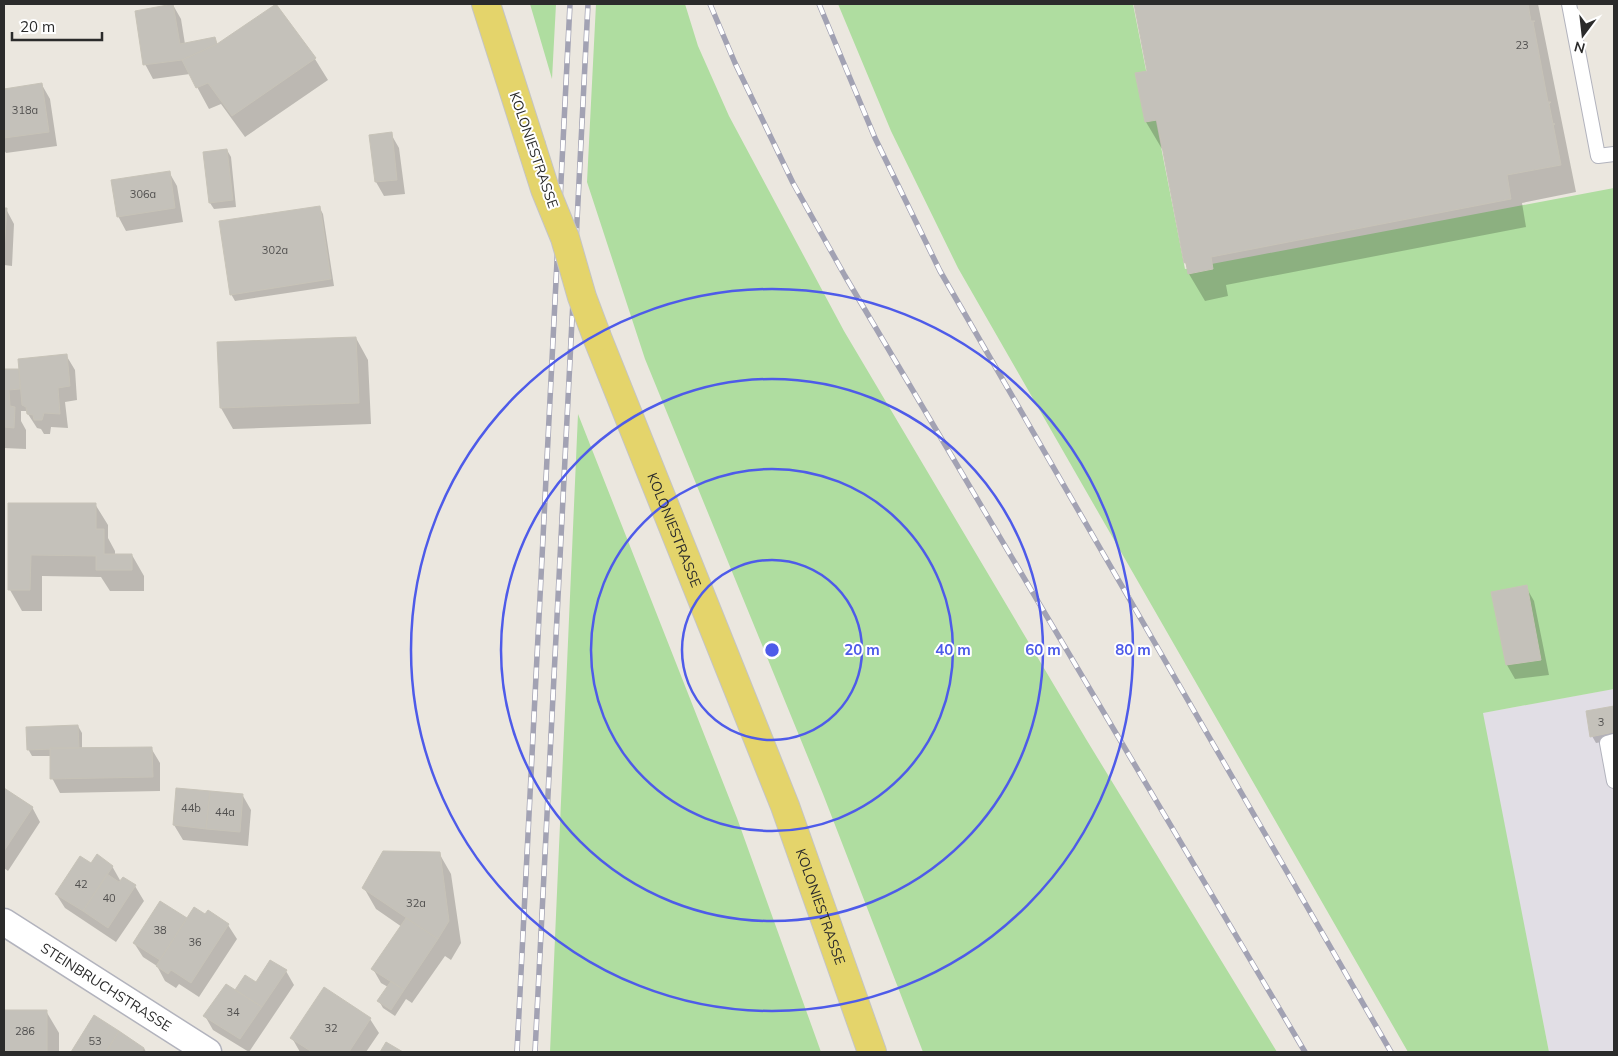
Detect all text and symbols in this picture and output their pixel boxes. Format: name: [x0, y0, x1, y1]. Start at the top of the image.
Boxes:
scale bar: [12, 10, 102, 42]
north arrow: [1558, 10, 1608, 60]
text: 20 m: [20, 17, 55, 36]
text: N: [1572, 37, 1587, 58]
house number: 23: [1515, 38, 1529, 52]
street label: KOLONIESTRASSE: [506, 90, 562, 210]
house number: 318a: [12, 103, 38, 117]
house number: 306a: [130, 187, 156, 201]
house number: 302a: [262, 243, 288, 257]
street label: KOLONIESTRASSE: [643, 470, 705, 590]
text: 20 m: [844, 640, 880, 659]
text: 40 m: [935, 640, 971, 659]
text: 60 m: [1025, 640, 1061, 659]
text: 80 m: [1115, 640, 1151, 659]
centre of rings: [763, 641, 781, 659]
house number: 3: [1598, 715, 1604, 729]
house number: 44b: [181, 801, 201, 815]
house number: 44a: [215, 805, 235, 819]
street label: KOLONIESTRASSE: [792, 846, 849, 967]
house number: 42: [74, 877, 88, 891]
house number: 40: [102, 891, 116, 905]
house number: 32a: [406, 896, 426, 910]
house number: 38: [153, 923, 167, 937]
house number: 36: [188, 935, 202, 949]
street label: STEINBRUCHSTRASSE: [37, 939, 175, 1035]
house number: 34: [226, 1005, 240, 1019]
house number: 32: [324, 1021, 338, 1035]
house number: 286: [15, 1024, 35, 1038]
house number: 53: [88, 1034, 102, 1048]

